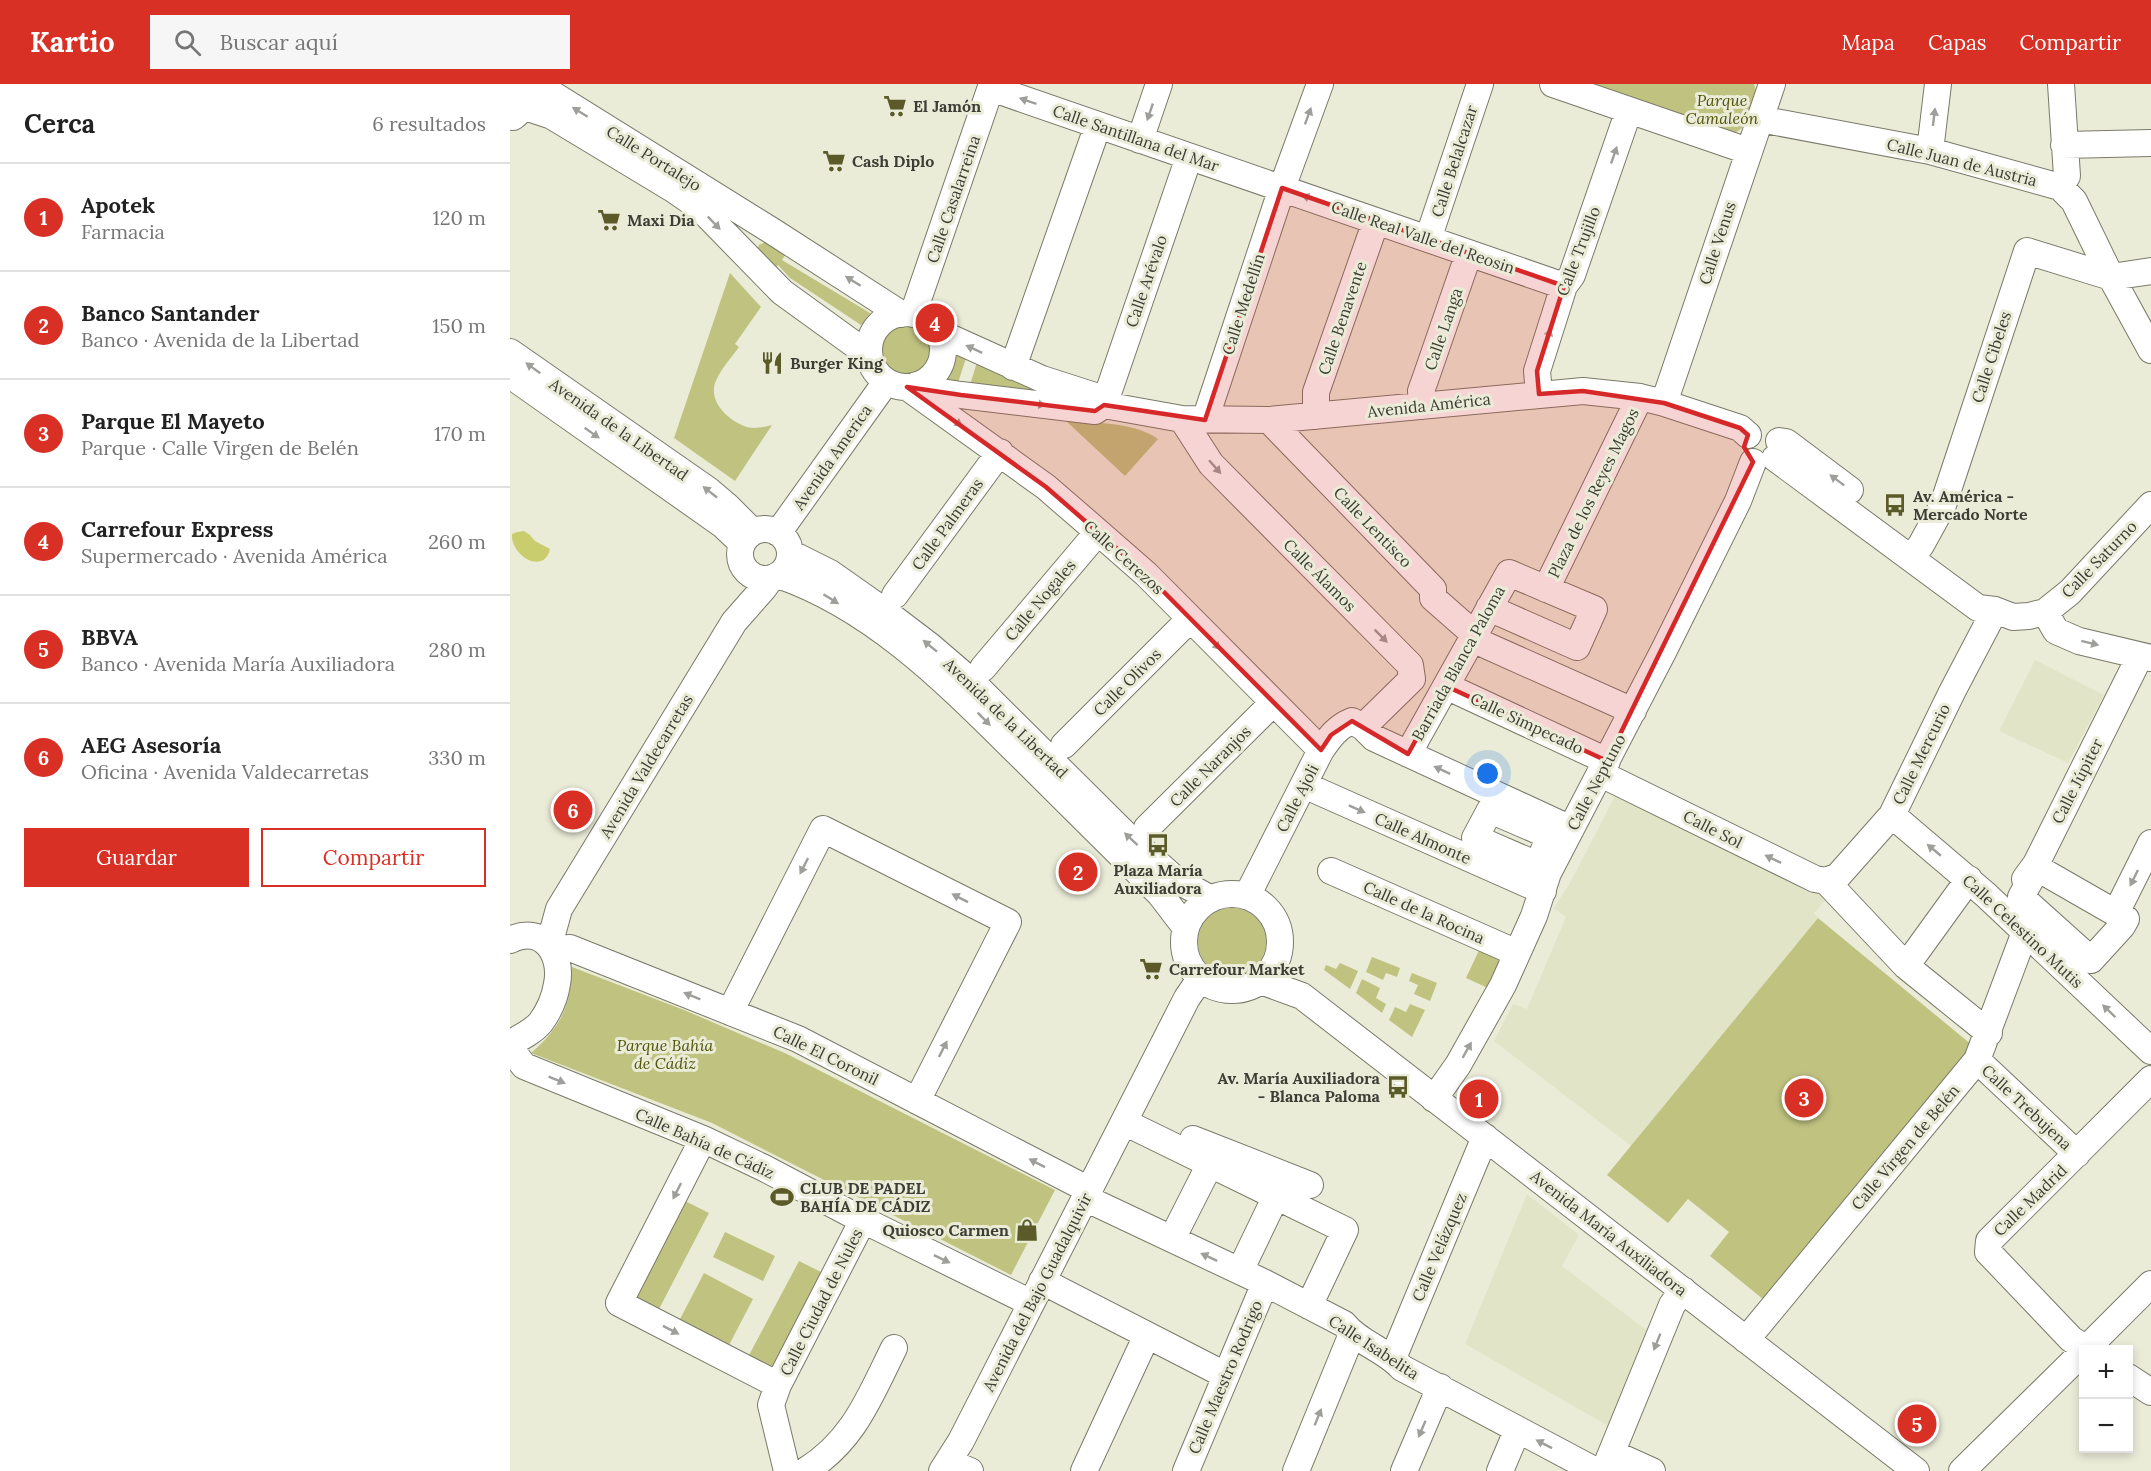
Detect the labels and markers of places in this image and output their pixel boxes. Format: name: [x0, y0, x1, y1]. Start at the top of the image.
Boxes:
supermarket icon: El Jamón: [882, 93, 908, 119]
place label: El Jamón: [913, 96, 981, 116]
supermarket icon: Cash Diplo: [821, 148, 847, 174]
place label: Cash Diplo: [852, 151, 934, 171]
supermarket icon: Maxi Dia: [596, 207, 622, 233]
place label: Maxi Dia: [627, 210, 695, 230]
pin: 4: [916, 300, 954, 346]
restaurant icon: Burger King: [759, 350, 785, 376]
place label: Burger King: [790, 353, 884, 373]
place label: Av. América - Mercado Norte: [1913, 486, 2028, 524]
bus stop icon: Av. América - Mercado Norte: [1882, 492, 1908, 518]
pin: 6: [554, 788, 592, 832]
bus stop icon: Plaza María Auxiliadora: [1145, 832, 1171, 858]
pin: 2: [1058, 850, 1098, 894]
place label: Plaza María Auxiliadora: [1113, 860, 1203, 898]
supermarket icon: Carrefour Market: [1138, 956, 1164, 982]
place label: Carrefour Market: [1169, 959, 1305, 979]
place label: Av. María Auxiliadora - Blanca Paloma: [1218, 1068, 1381, 1106]
bus stop icon: Av. María Auxiliadora - Blanca Paloma: [1385, 1074, 1411, 1100]
pin: 1: [1460, 1076, 1498, 1122]
pin: 3: [1784, 1076, 1824, 1120]
place label: CLUB DE PADEL BAHÍA DE CÁDIZ: [800, 1178, 931, 1216]
sports icon: CLUB DE PADEL BAHÍA DE CÁDIZ: [769, 1184, 795, 1210]
shop icon: Quiosco Carmen: [1014, 1217, 1040, 1243]
place label: Quiosco Carmen: [883, 1220, 1009, 1240]
pin: 5: [1898, 1402, 1936, 1446]

